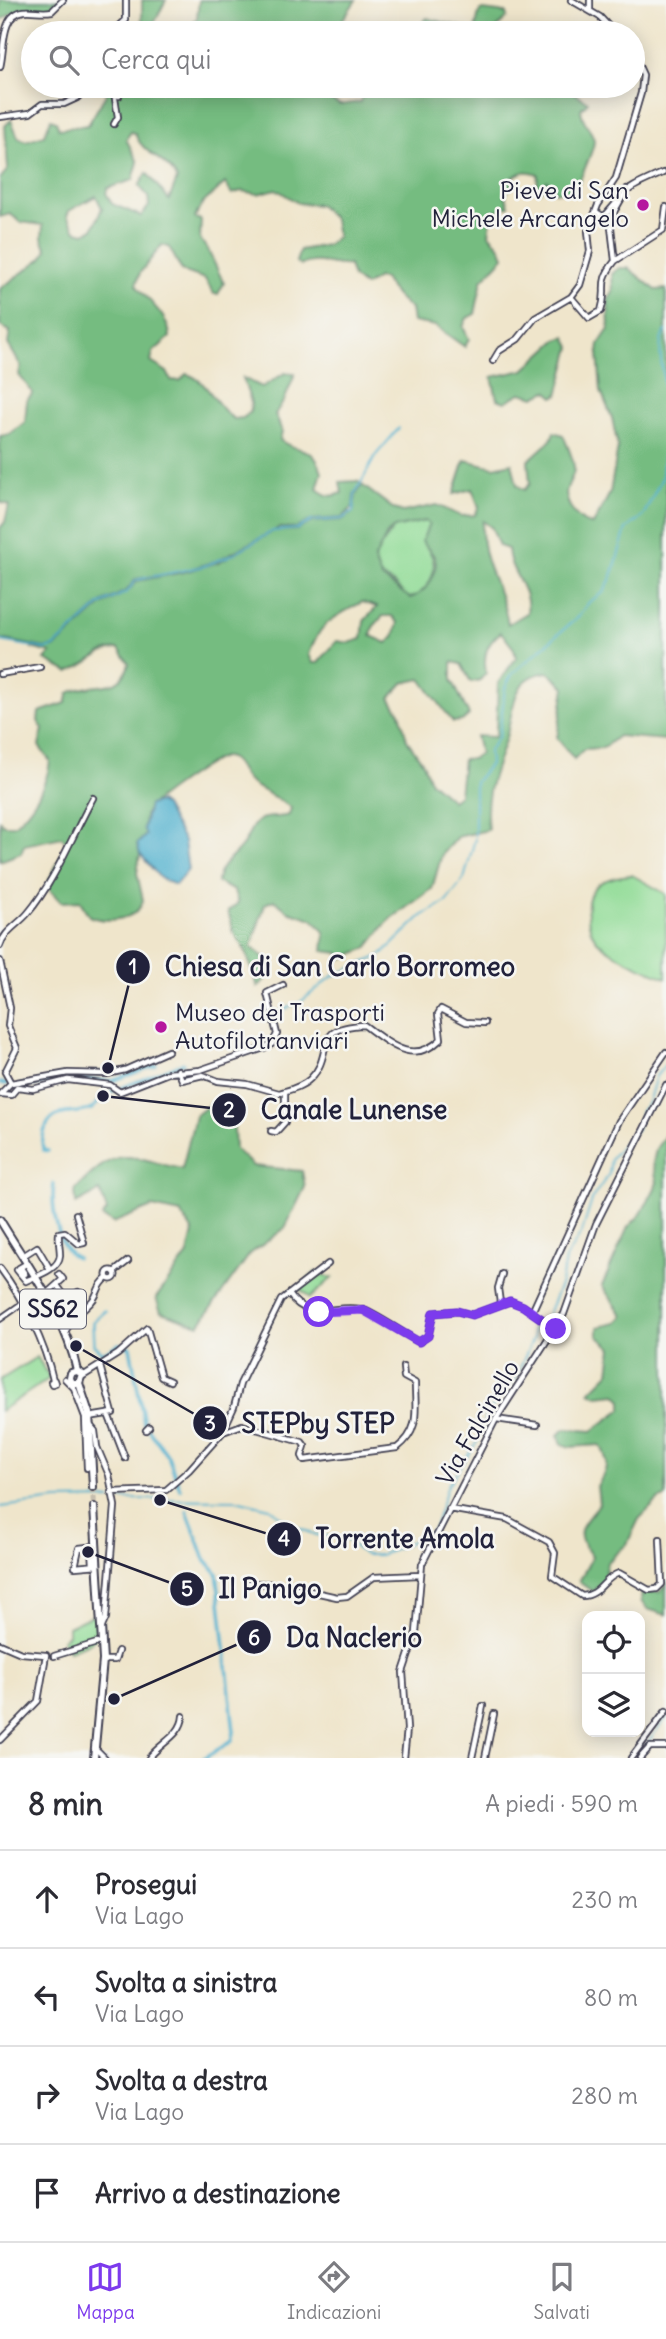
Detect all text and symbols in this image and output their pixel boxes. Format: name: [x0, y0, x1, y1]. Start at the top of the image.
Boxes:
search box: [21, 21, 645, 98]
icon: search: [45, 41, 83, 79]
text: Cerca qui: [101, 43, 211, 76]
place label: Pieve di San Michele Arcangelo: [431, 175, 629, 233]
marker: Pieve di San Michele Arcangelo: [635, 197, 651, 213]
callout: Chiesa di San Carlo Borromeo: [116, 943, 529, 990]
text: Chiesa di San Carlo Borromeo: [165, 950, 515, 983]
text: 1: [129, 953, 137, 980]
place label: Museo dei Trasporti Autofilotranviari: [175, 997, 385, 1055]
marker: Museo dei Trasporti Autofilotranviari: [153, 1019, 169, 1035]
callout: Canale Lunense: [211, 1086, 461, 1133]
text: Canale Lunense: [261, 1093, 447, 1126]
text: 2: [223, 1096, 235, 1123]
road number: SS62: [20, 1290, 86, 1328]
route start: [303, 1296, 334, 1327]
route end: [540, 1313, 571, 1344]
street label: Via Falcinello: [429, 1354, 525, 1491]
callout: STEPby STEP: [192, 1400, 408, 1447]
text: STEPby STEP: [241, 1407, 395, 1440]
text: 3: [204, 1410, 216, 1437]
callout: Torrente Amola: [267, 1515, 509, 1562]
text: Torrente Amola: [315, 1522, 495, 1555]
text: 4: [278, 1525, 290, 1552]
callout: Il Panigo: [170, 1566, 336, 1613]
text: Il Panigo: [218, 1572, 322, 1605]
text: 5: [181, 1575, 193, 1602]
map controls: [582, 1611, 645, 1737]
button: locate: [582, 1611, 645, 1674]
callout: Da Naclerio: [237, 1614, 436, 1661]
text: Da Naclerio: [286, 1621, 422, 1654]
text: 6: [248, 1624, 260, 1651]
button: layers: [582, 1674, 645, 1737]
text: 8 min: [28, 1785, 103, 1823]
text: A piedi · 590 m: [485, 1789, 638, 1818]
text: Prosegui: [95, 1868, 197, 1901]
icon: ahead: [28, 1880, 66, 1918]
text: 230 m: [572, 1885, 638, 1914]
text: Via Lago: [95, 1901, 184, 1930]
text: Svolta a sinistra: [95, 1966, 277, 1999]
icon: left: [28, 1978, 66, 2016]
text: 80 m: [584, 1983, 638, 2012]
text: Via Lago: [95, 1999, 184, 2028]
text: Svolta a destra: [95, 2064, 268, 2097]
icon: right: [28, 2076, 66, 2114]
text: 280 m: [571, 2081, 638, 2110]
text: Via Lago: [95, 2097, 184, 2126]
icon: arrive: [28, 2174, 66, 2212]
text: Arrivo a destinazione: [95, 2177, 341, 2210]
tab: Mappa: [76, 2258, 135, 2324]
tab: Indicazioni: [287, 2258, 381, 2324]
tab: Salvati: [534, 2258, 590, 2324]

